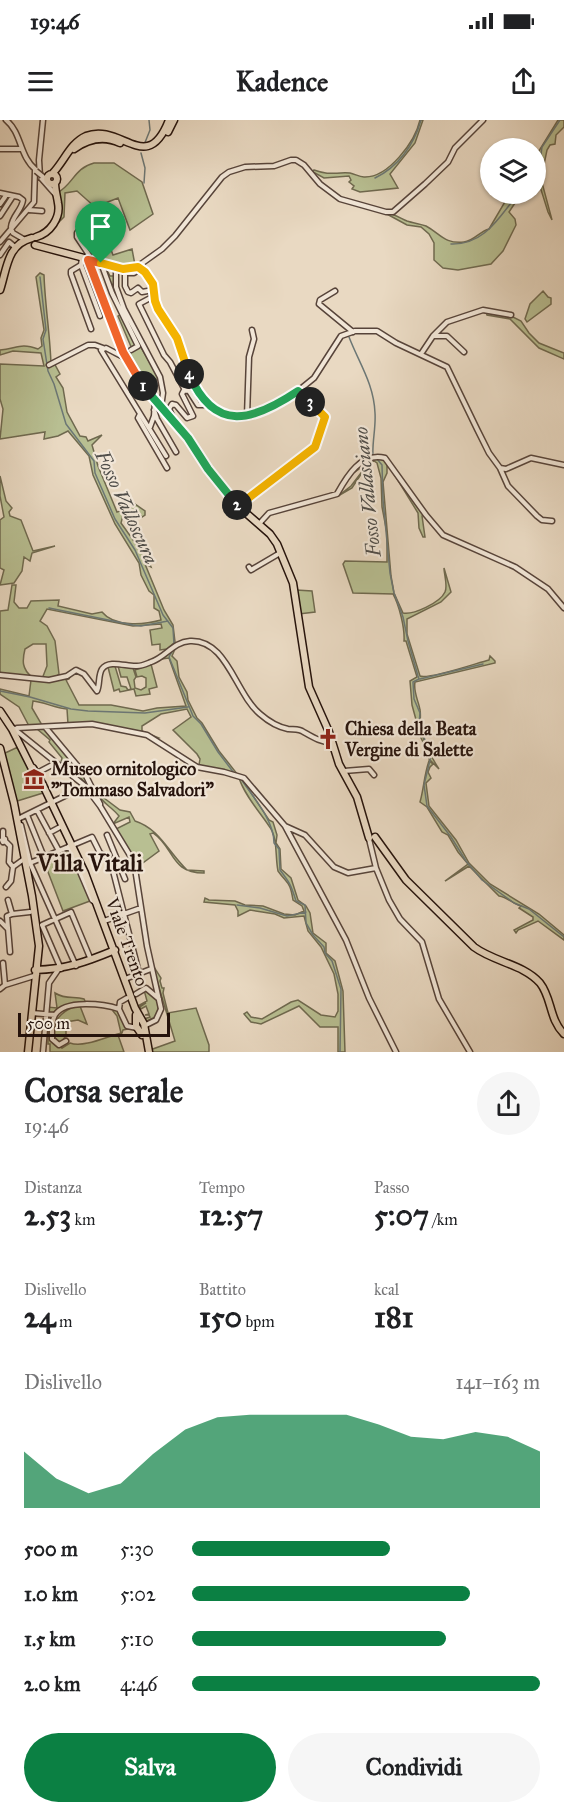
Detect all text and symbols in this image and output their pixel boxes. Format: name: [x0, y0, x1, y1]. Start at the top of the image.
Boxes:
text: 19:46: [30, 8, 79, 35]
icon: menu: [24, 65, 57, 98]
text: Kadence: [236, 65, 328, 98]
icon: share: [507, 65, 540, 98]
map controls: [480, 138, 546, 204]
button: layers: [480, 138, 546, 204]
pin: [75, 201, 126, 263]
icon: arrive: [84, 210, 117, 243]
pin: 4: [174, 359, 204, 389]
text: 4: [185, 364, 193, 383]
pin: 1: [128, 371, 158, 401]
text: 1: [140, 376, 146, 395]
pin: 3: [295, 387, 325, 417]
text: 3: [307, 392, 313, 411]
water label: Fosso Vallasciano: [348, 425, 386, 559]
water label: Fosso Valloscura: [90, 445, 164, 568]
pin: 2: [222, 490, 252, 520]
text: 2: [233, 495, 241, 514]
place label: Chiesa della Beata Vergine di Salette: [344, 718, 477, 762]
church icon: Chiesa della Beata Vergine di Salette: [316, 727, 340, 751]
place label: Museo ornitologico "Tommaso Salvadori": [51, 758, 215, 801]
museum icon: Museo ornitologico "Tommaso Salvadori": [22, 767, 46, 791]
district label: Villa Vitali: [36, 848, 144, 878]
street label: Viale Trento: [101, 894, 153, 989]
scale bar: [18, 1010, 170, 1037]
text: 500 m: [27, 1014, 70, 1033]
text: Corsa serale: [24, 1071, 183, 1111]
button: share: [477, 1072, 540, 1135]
text: 19:46: [24, 1114, 69, 1138]
text: Distanza: [24, 1178, 82, 1197]
text: Tempo: [199, 1178, 245, 1197]
text: Passo: [374, 1178, 409, 1197]
text: 2.53: [24, 1197, 71, 1233]
text: 12:57: [199, 1197, 263, 1233]
text: 5:07: [374, 1197, 429, 1233]
text: km: [71, 1210, 95, 1229]
text: /km: [429, 1210, 458, 1229]
text: Dislivello: [24, 1280, 86, 1299]
text: Battito: [199, 1280, 246, 1299]
text: kcal: [374, 1280, 399, 1299]
text: 24: [24, 1299, 56, 1335]
text: 150: [199, 1299, 242, 1335]
text: 181: [374, 1299, 414, 1335]
text: m: [56, 1312, 72, 1331]
text: bpm: [242, 1312, 275, 1331]
text: Dislivello: [24, 1370, 102, 1394]
text: 141–163 m: [455, 1370, 540, 1394]
text: 500 m: [24, 1537, 78, 1561]
text: 5:30: [120, 1537, 154, 1561]
text: 1.0 km: [24, 1582, 78, 1606]
text: 5:02: [120, 1582, 156, 1606]
text: 1.5 km: [24, 1627, 75, 1651]
text: 5:10: [120, 1627, 154, 1651]
text: 2.0 km: [24, 1672, 80, 1696]
text: 4:46: [120, 1672, 158, 1696]
button: Salva: [24, 1733, 276, 1802]
button: Condividi: [288, 1733, 540, 1802]

